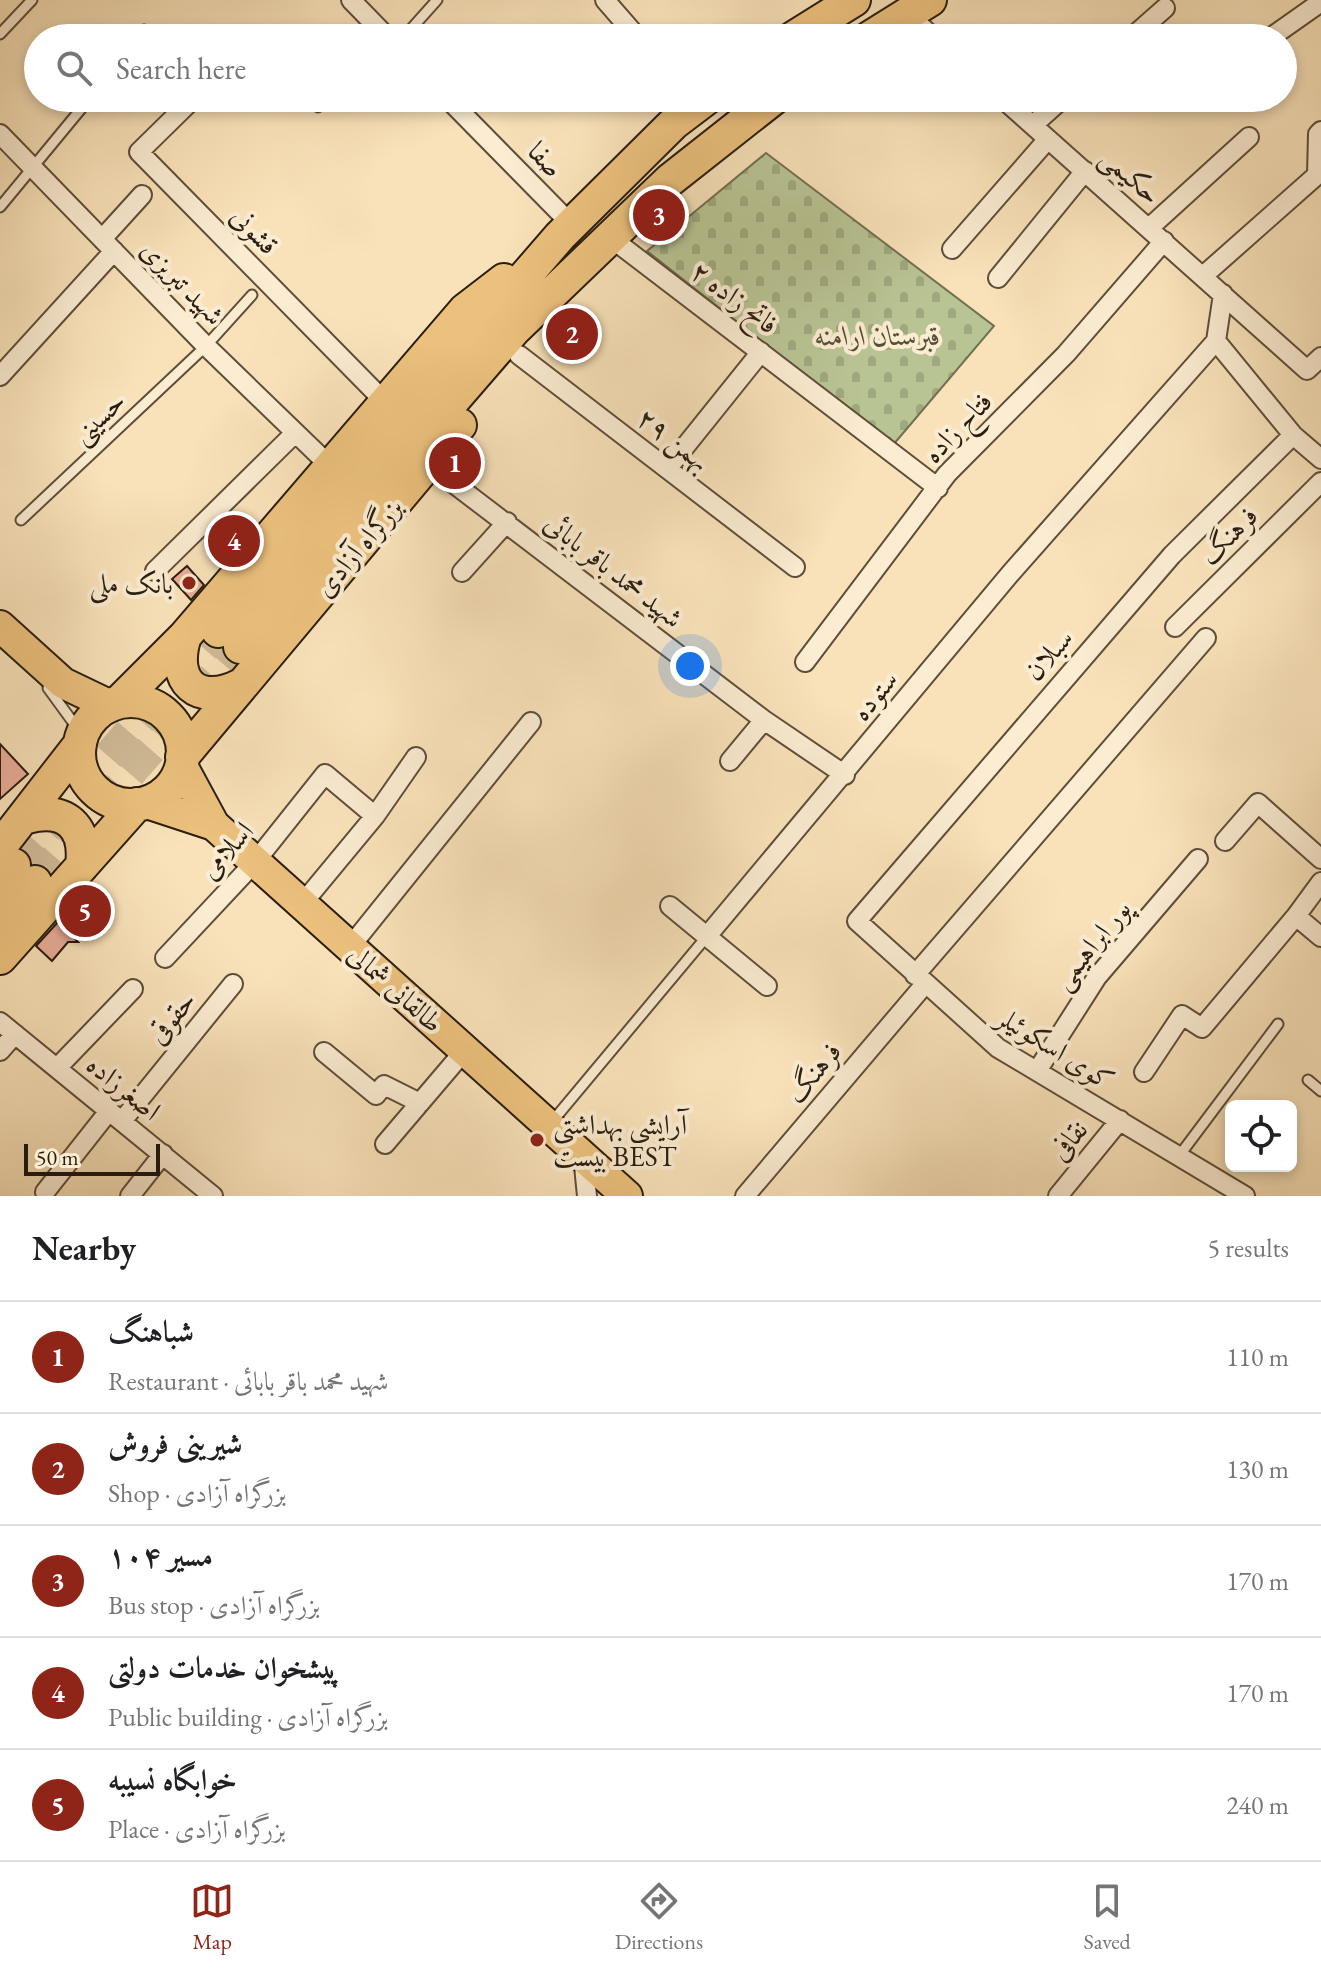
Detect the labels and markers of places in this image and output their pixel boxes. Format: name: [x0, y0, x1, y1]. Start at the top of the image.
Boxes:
pin: 3: [633, 185, 685, 245]
pin: 2: [546, 304, 598, 364]
pin: 1: [429, 433, 481, 493]
pin: 4: [208, 511, 260, 571]
place label: بانک ملی: [89, 565, 173, 604]
marker: بانک ملی: [180, 574, 198, 592]
pin: 5: [59, 881, 111, 941]
place label: آرایشی بهداشتی بیست BEST: [553, 1106, 690, 1174]
marker: آرایشی بهداشتی بیست BEST: [528, 1131, 546, 1149]

